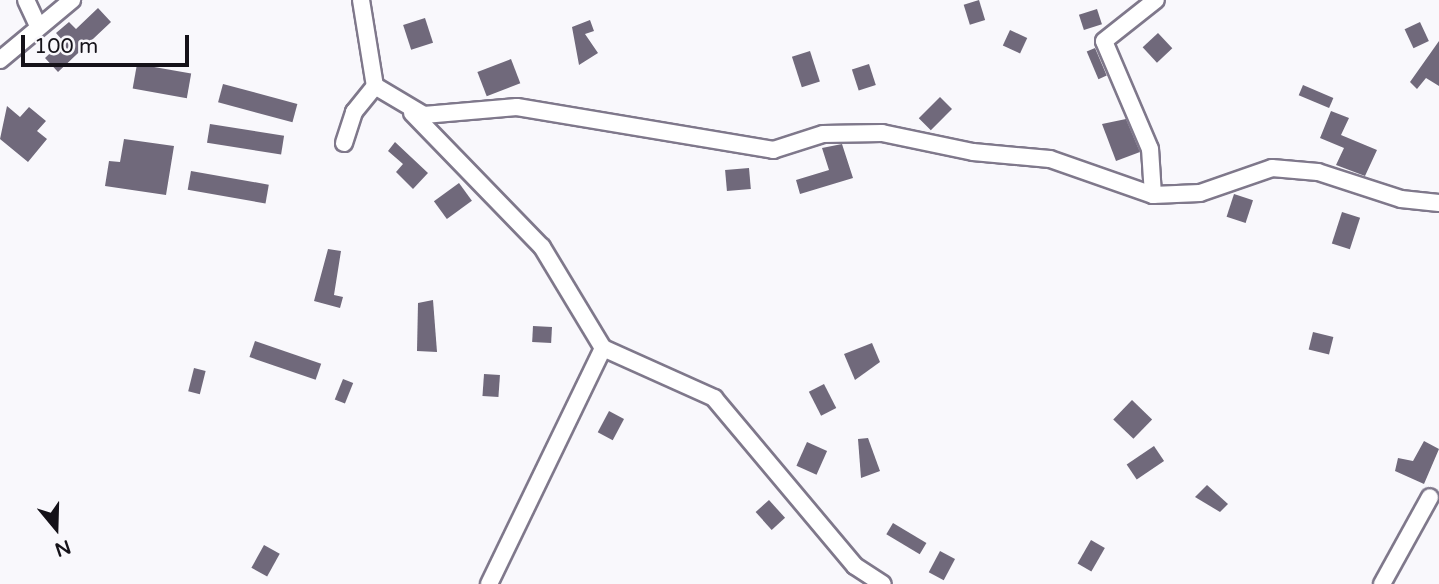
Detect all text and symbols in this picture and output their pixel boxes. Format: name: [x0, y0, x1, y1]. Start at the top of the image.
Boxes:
scale bar: [24, 21, 192, 65]
text: 100 m: [34, 34, 98, 59]
north arrow: [21, 493, 91, 563]
text: N: [52, 535, 74, 561]

